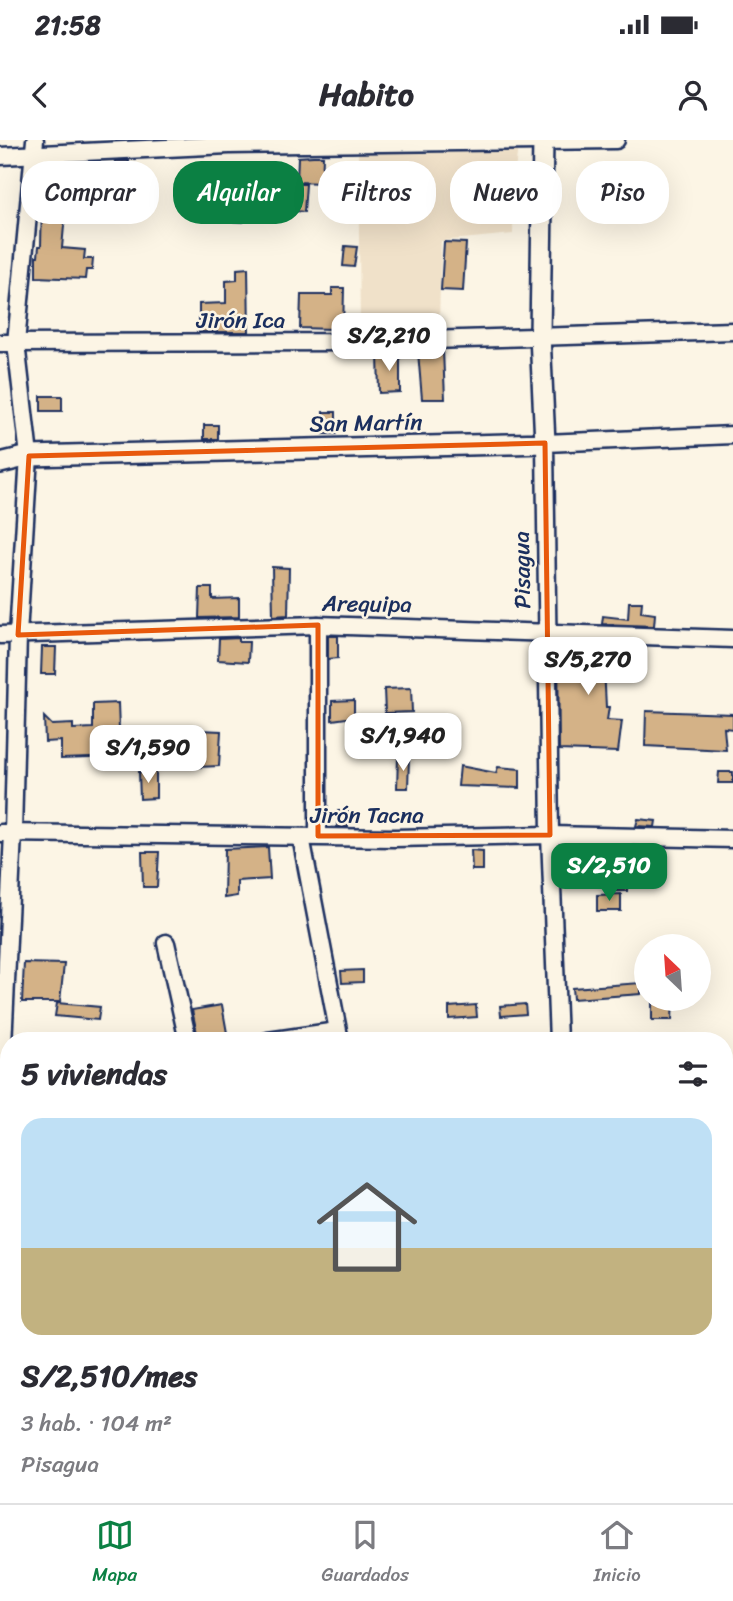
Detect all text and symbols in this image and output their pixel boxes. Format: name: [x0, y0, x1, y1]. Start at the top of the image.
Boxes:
text: 21:58: [35, 2, 101, 48]
text: Habito: [319, 66, 414, 123]
icon: back: [21, 76, 59, 114]
icon: person: [674, 76, 712, 114]
chip: Comprar: [21, 161, 159, 224]
chip: Alquilar: [173, 161, 304, 224]
chip: Filtros: [318, 161, 436, 224]
chip: Nuevo: [450, 161, 562, 224]
chip: Piso: [576, 161, 669, 224]
street label: Jirón Ica: [196, 300, 285, 341]
pin: S/2,210: [324, 314, 454, 373]
text: S/2,210: [348, 315, 430, 356]
street label: San Martín: [309, 402, 423, 444]
street label: Pisagua: [501, 531, 543, 609]
street label: Arequipa: [321, 583, 412, 625]
pin: S/5,270: [523, 638, 653, 697]
text: S/5,270: [544, 639, 632, 680]
pin: S/1,940: [338, 714, 468, 773]
text: S/1,940: [361, 715, 445, 756]
pin: S/1,590: [83, 726, 213, 785]
text: S/1,590: [106, 727, 190, 768]
street label: Jirón Tacna: [309, 795, 424, 836]
pin: S/2,510: [544, 844, 674, 903]
text: S/2,510: [567, 845, 651, 886]
north arrow: [634, 934, 710, 1012]
map controls: [634, 934, 711, 1011]
text: 5 viviendas: [21, 1047, 167, 1101]
icon: filters: [674, 1055, 712, 1093]
icon: home: [304, 1164, 430, 1290]
text: S/2,510/mes: [21, 1349, 197, 1403]
text: 3 hab. · 104 m²: [21, 1403, 172, 1444]
text: Pisagua: [21, 1444, 99, 1485]
tab: Mapa: [92, 1516, 137, 1591]
tab: Guardados: [322, 1516, 409, 1591]
tab: Inicio: [594, 1516, 641, 1591]

